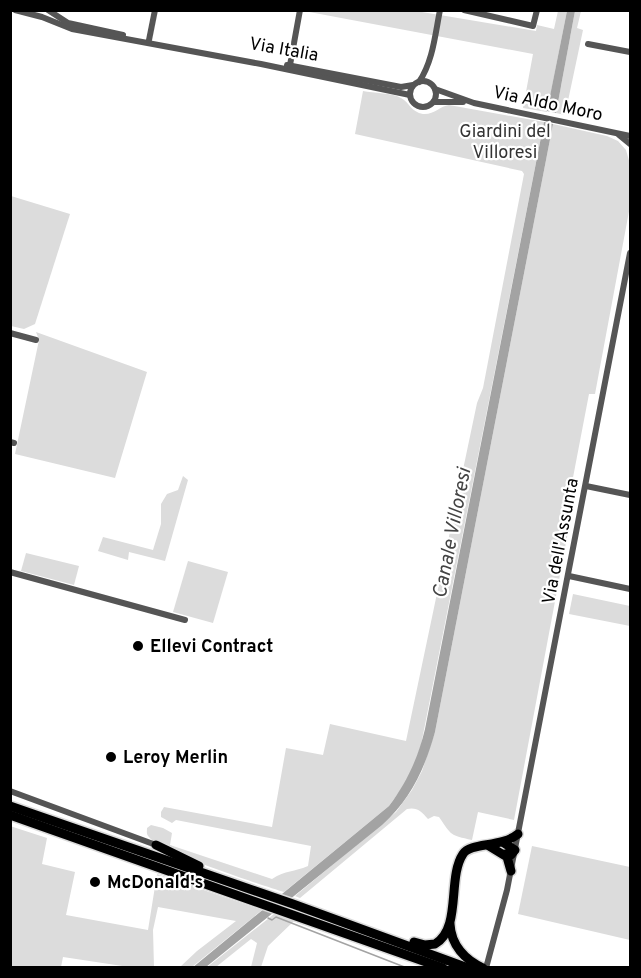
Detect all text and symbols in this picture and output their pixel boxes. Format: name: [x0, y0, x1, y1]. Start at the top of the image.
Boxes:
street label: Via Italia: [247, 33, 320, 68]
street label: Via Aldo Moro: [491, 82, 605, 127]
park label: Giardini del Villoresi: [459, 121, 551, 165]
water label: Canale Villoresi: [428, 465, 479, 601]
street label: Via dell'Assunta: [538, 476, 585, 606]
place label: Ellevi Contract: [150, 636, 273, 659]
marker: Ellevi Contract: [131, 639, 145, 653]
place label: Leroy Merlin: [123, 747, 228, 770]
marker: Leroy Merlin: [104, 750, 118, 764]
place label: McDonald's: [107, 872, 203, 895]
marker: McDonald's: [88, 875, 102, 889]

